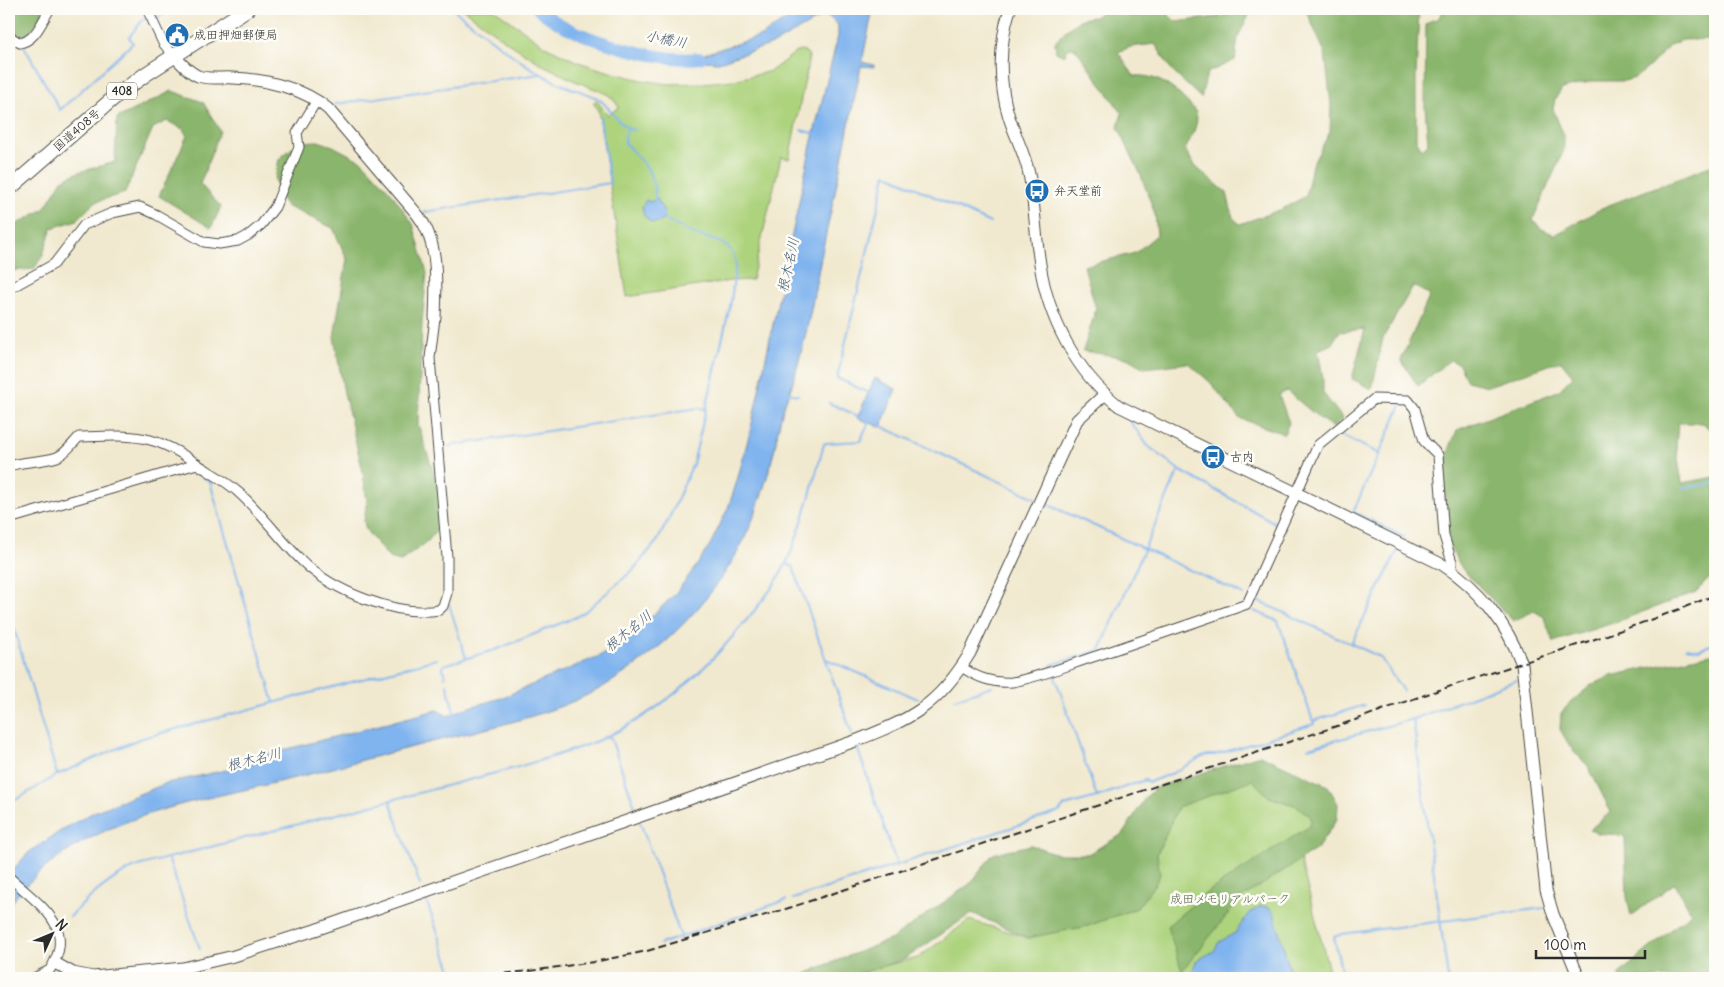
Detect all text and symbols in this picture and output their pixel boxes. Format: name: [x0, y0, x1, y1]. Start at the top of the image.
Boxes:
public building icon: 成田押畑郵便局: [164, 22, 190, 48]
water label: 小橋川: [644, 26, 688, 52]
place label: 成田押畑郵便局: [194, 27, 278, 42]
road number: 408: [107, 82, 137, 100]
street label: 国道408号: [50, 105, 103, 154]
bus stop icon: 弁天堂前: [1024, 178, 1050, 204]
place label: 弁天堂前: [1054, 183, 1102, 198]
water label: 根木名川: [773, 236, 803, 294]
bus stop icon: 古内: [1200, 444, 1226, 470]
place label: 古内: [1230, 449, 1254, 464]
water label: 根木名川: [601, 606, 655, 656]
water label: 根木名川: [225, 743, 283, 775]
park label: 成田メモリアルパーク: [1170, 891, 1290, 906]
north arrow: [28, 910, 78, 960]
text: N: [52, 915, 71, 935]
scale bar: [1536, 927, 1645, 959]
text: 100 m: [1544, 935, 1586, 954]

